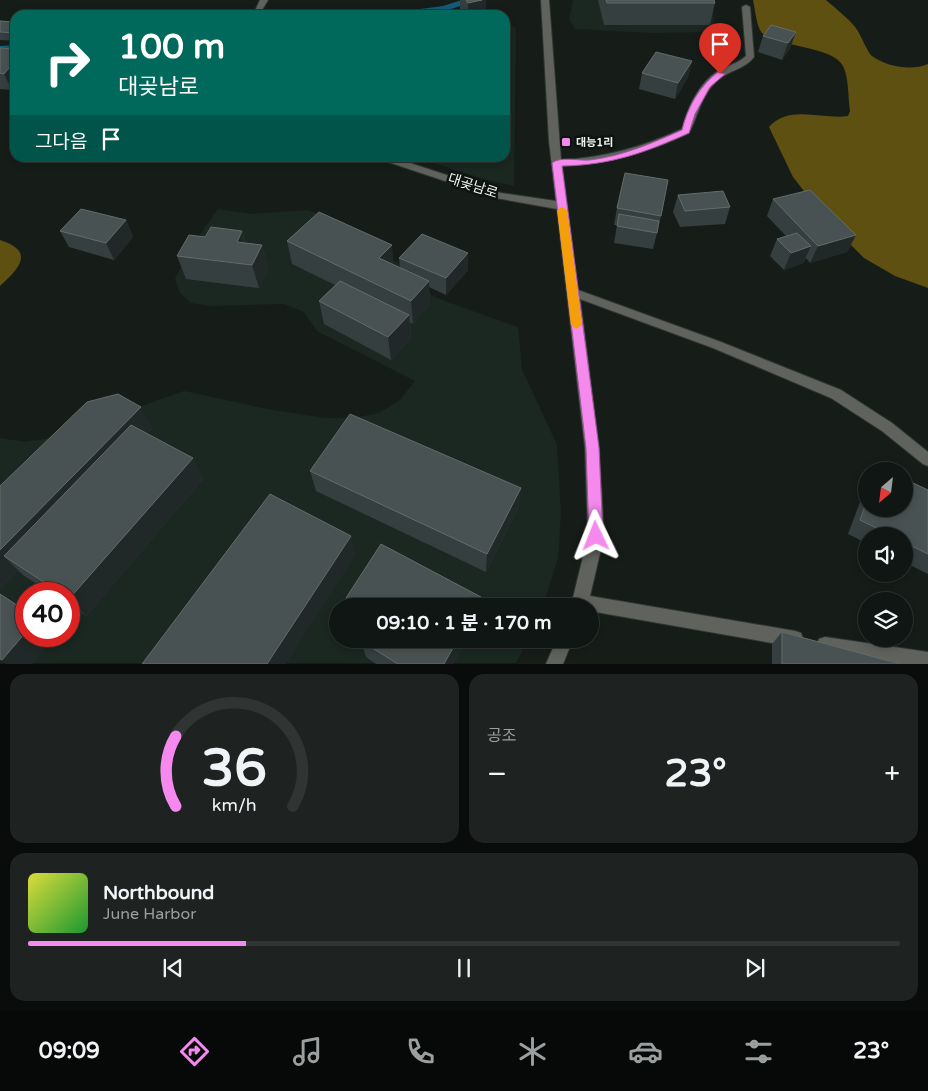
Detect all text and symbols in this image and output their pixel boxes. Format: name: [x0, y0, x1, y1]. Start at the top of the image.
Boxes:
pin: [699, 23, 741, 74]
text: 100 m: [118, 26, 225, 68]
icon: right: [35, 30, 100, 95]
icon: arrive: [706, 30, 734, 58]
text: 대곶남로: [118, 74, 199, 100]
icon: arrive: [97, 125, 125, 153]
text: 그다음: [35, 131, 87, 153]
marker: 대능1리: [560, 136, 572, 148]
place label: 대능1리: [576, 136, 613, 149]
street label: 대곶남로: [446, 170, 500, 202]
north arrow: [858, 462, 912, 518]
map controls: [858, 462, 913, 647]
position arrow: [569, 509, 621, 561]
button: sound: [858, 527, 913, 582]
speed limit sign: 40: [15, 582, 80, 647]
button: layers: [858, 592, 913, 647]
text: 09:10 · 1 분 · 170 m: [377, 612, 551, 634]
text: 공조: [487, 726, 516, 746]
text: 36: [202, 737, 267, 800]
text: 23°: [665, 751, 727, 797]
text: −: [487, 757, 507, 791]
text: +: [884, 757, 900, 791]
text: km/h: [212, 795, 257, 816]
text: Northbound: [103, 882, 214, 904]
text: June Harbor: [103, 904, 196, 924]
icon: previous: [159, 954, 187, 982]
icon: pause: [450, 954, 478, 982]
icon: next: [741, 954, 769, 982]
icon: directions: [177, 1034, 212, 1069]
icon: music: [290, 1034, 325, 1069]
icon: phone: [403, 1034, 438, 1069]
icon: climate: [515, 1034, 550, 1069]
icon: car: [628, 1034, 663, 1069]
icon: filters: [741, 1034, 776, 1069]
text: 09:09: [39, 1038, 100, 1064]
text: 23°: [853, 1038, 889, 1064]

